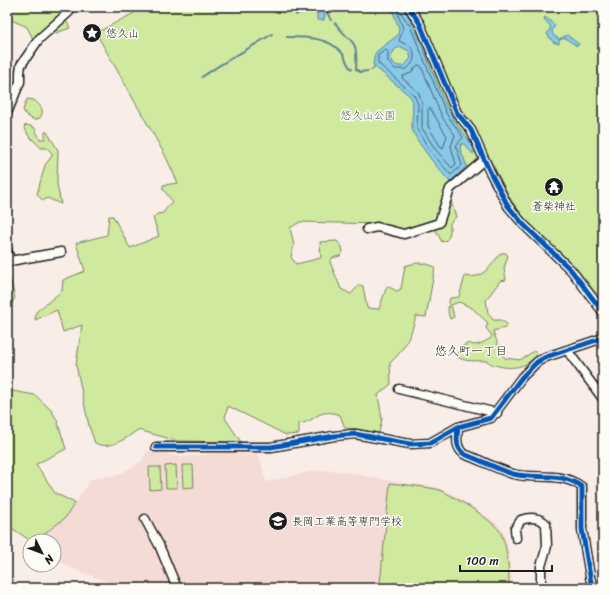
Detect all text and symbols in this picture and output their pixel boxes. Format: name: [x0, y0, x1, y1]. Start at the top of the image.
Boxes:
place icon: 悠久山: [81, 22, 103, 44]
place label: 悠久山: [106, 24, 139, 43]
park label: 悠久山公園: [341, 106, 396, 125]
temple icon: 蒼柴神社: [543, 176, 565, 198]
place label: 蒼柴神社: [532, 197, 576, 216]
district label: 悠久町一丁目: [435, 340, 507, 362]
school or university icon: 長岡工業高等専門学校: [267, 510, 289, 532]
place label: 長岡工業高等専門学校: [292, 512, 402, 531]
north arrow: [22, 533, 62, 573]
scale bar: [460, 547, 552, 573]
text: N: [39, 549, 59, 569]
text: 100 m: [466, 550, 499, 572]

